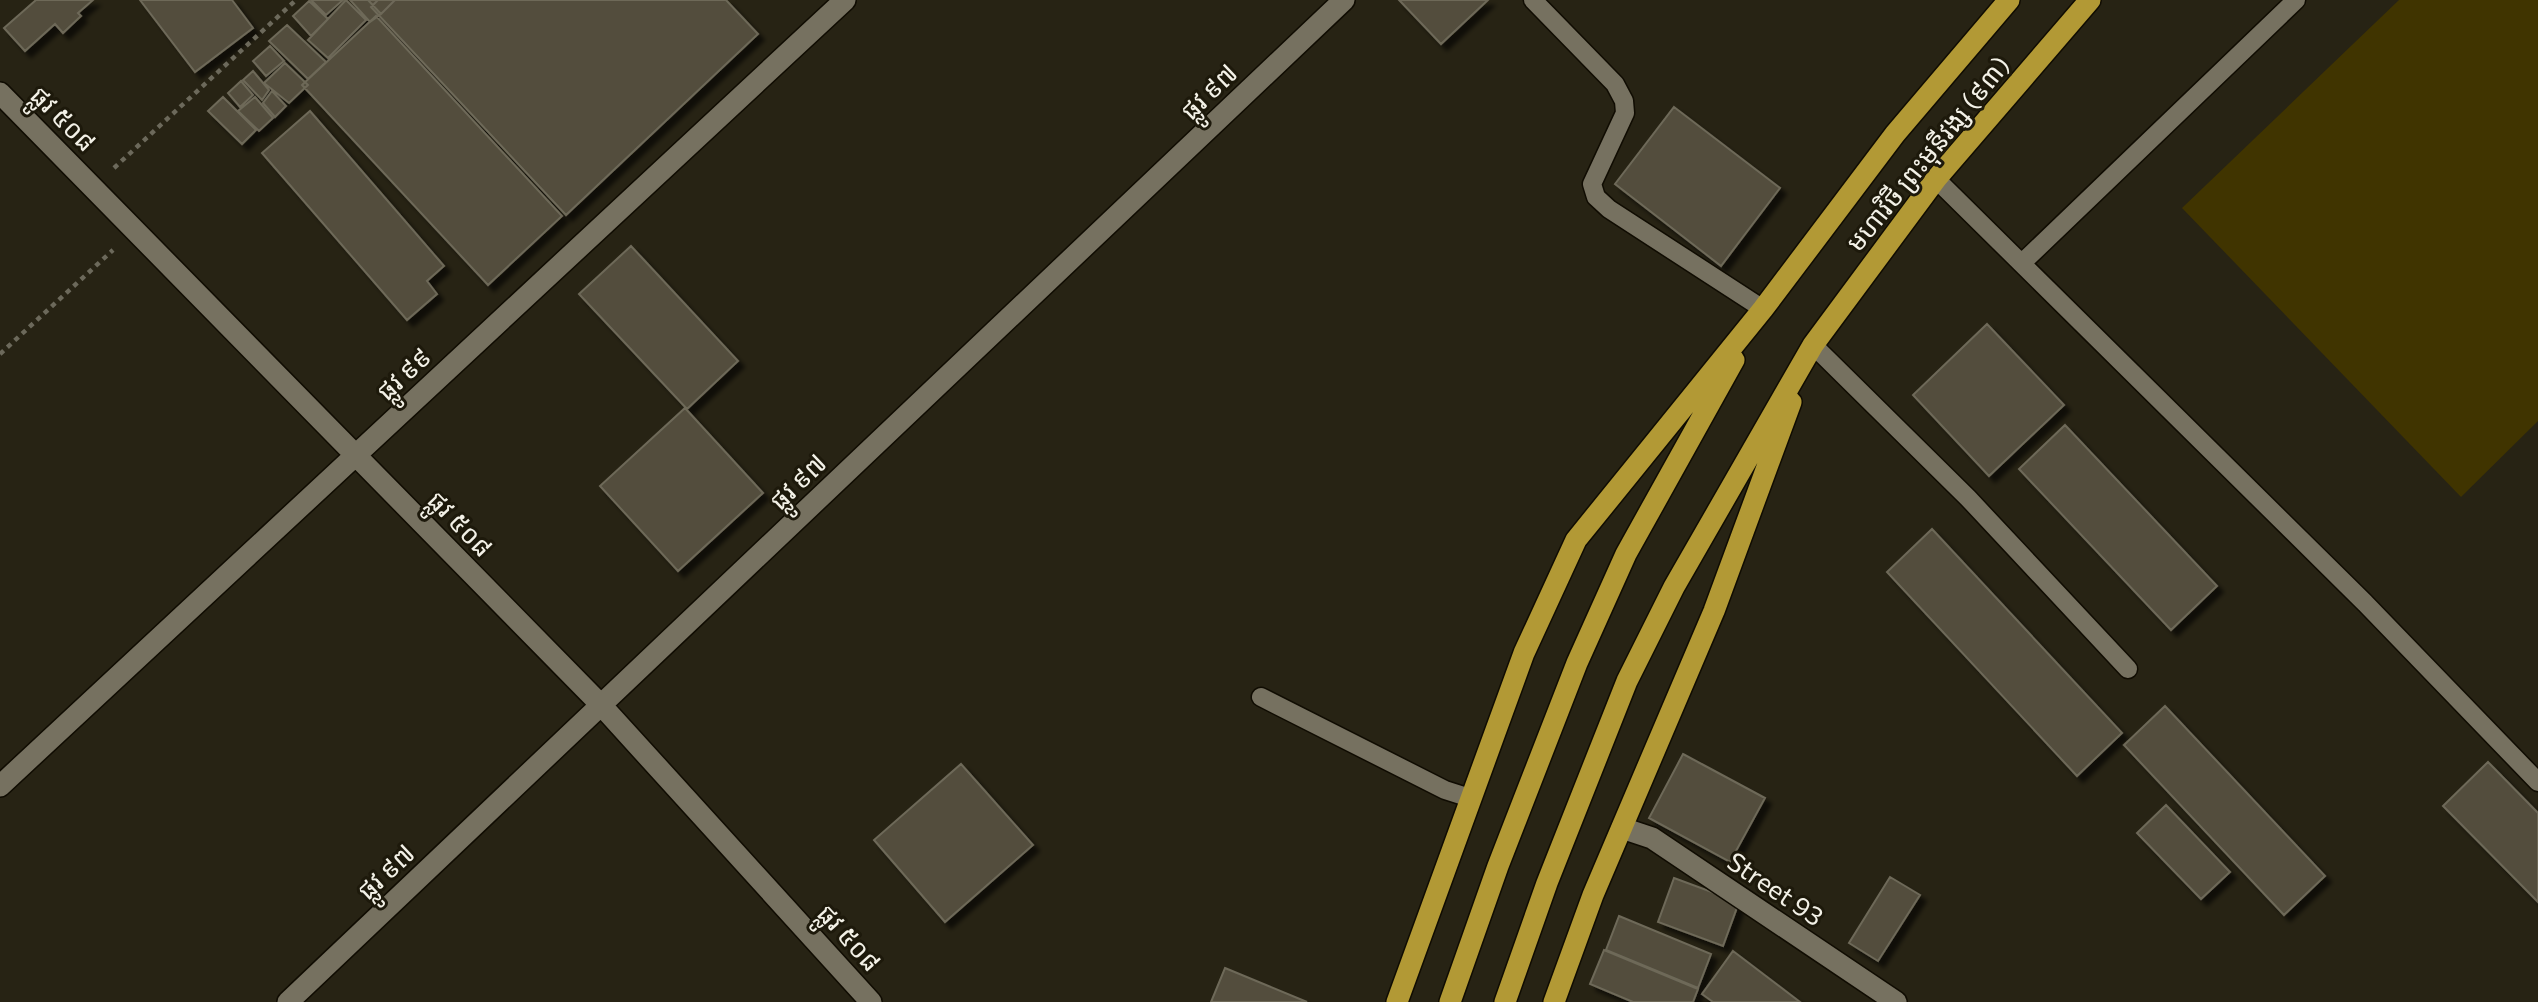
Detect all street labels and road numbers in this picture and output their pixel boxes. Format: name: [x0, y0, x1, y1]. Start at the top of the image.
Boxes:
street label: មហាវិថី ព្រះមុនីវង្ស (៩៣): [1839, 49, 2017, 258]
street label: ផ្លូវ ៩៧: [1173, 57, 1250, 132]
street label: ផ្លូវ ៥០៨: [18, 79, 103, 164]
street label: ផ្លូវ ៩៩: [369, 340, 443, 413]
street label: ផ្លូវ ៩៧: [762, 447, 839, 522]
street label: ផ្លូវ ៥០៨: [415, 484, 500, 569]
street label: ផ្លូវ ៩៧: [350, 837, 427, 912]
street label: Street 93: [1722, 845, 1830, 931]
street label: ផ្លូវ ៥០៨: [805, 897, 888, 983]

